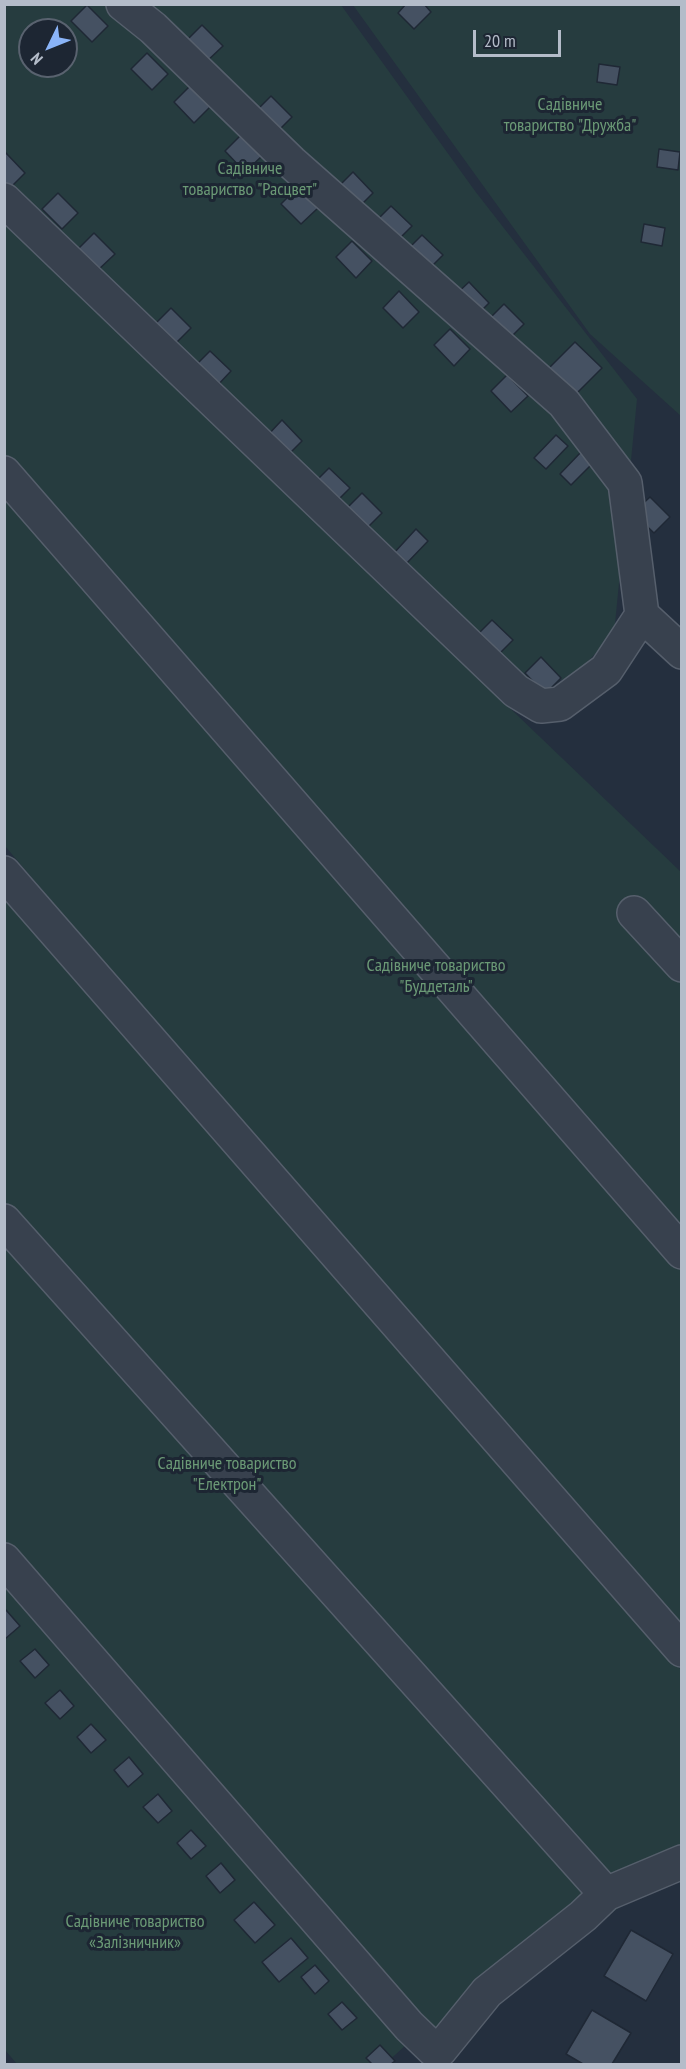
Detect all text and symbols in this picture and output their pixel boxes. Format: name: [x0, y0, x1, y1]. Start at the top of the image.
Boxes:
north arrow: [18, 18, 78, 78]
scale bar: [476, 18, 564, 56]
text: 20 m: [484, 29, 516, 52]
text: N: [26, 49, 47, 69]
park label: Садівниче товариство "Дружба": [504, 94, 636, 136]
park label: Садівниче товариство "Расцвет": [183, 158, 317, 201]
park label: Садівниче товариство "Буддеталь": [366, 955, 506, 998]
park label: Садівниче товариство "Електрон": [157, 1453, 297, 1496]
park label: Садівниче товариство «Залізничник»: [65, 1911, 205, 1954]

